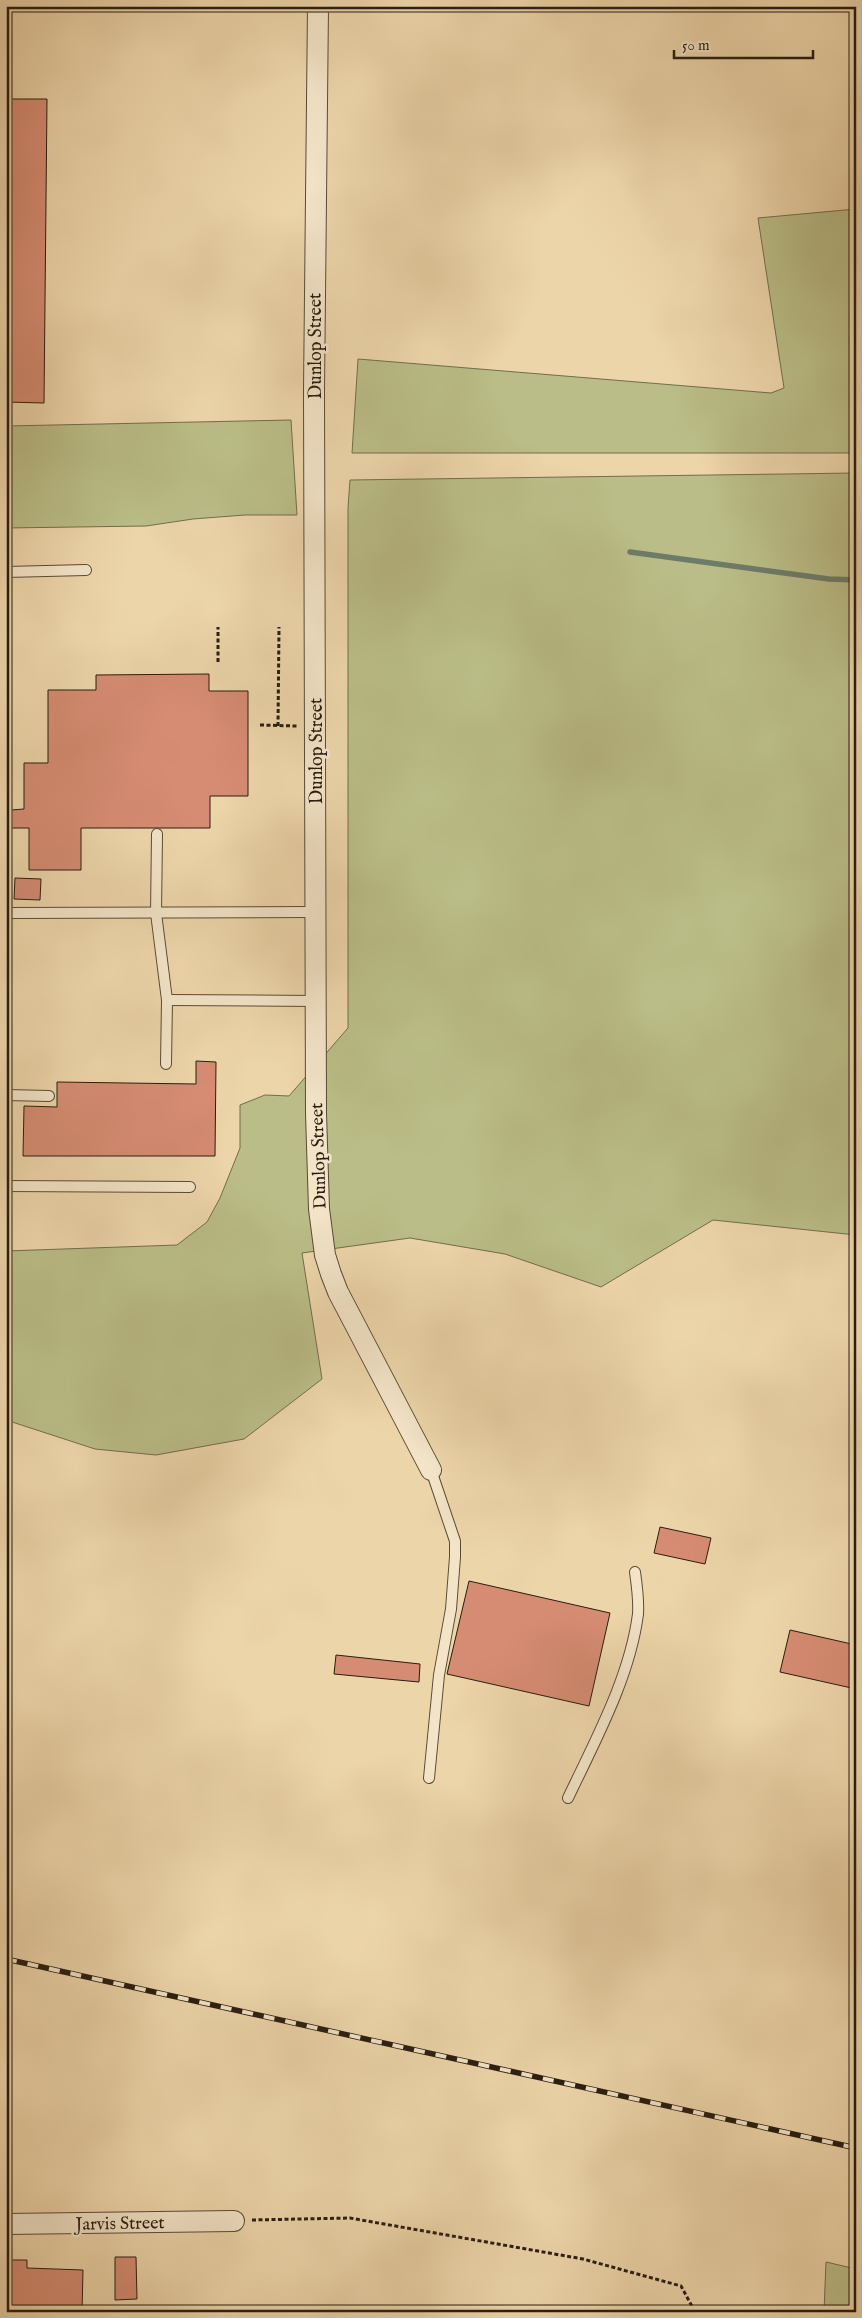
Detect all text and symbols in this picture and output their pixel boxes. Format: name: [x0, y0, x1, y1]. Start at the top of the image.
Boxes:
scale bar: [674, 28, 813, 60]
text: 50 m: [682, 36, 710, 55]
street label: Dunlop Street: [305, 293, 328, 399]
street label: Dunlop Street: [306, 698, 329, 804]
street label: Dunlop Street: [306, 1102, 333, 1209]
street label: Jarvis Street: [73, 2212, 165, 2237]

